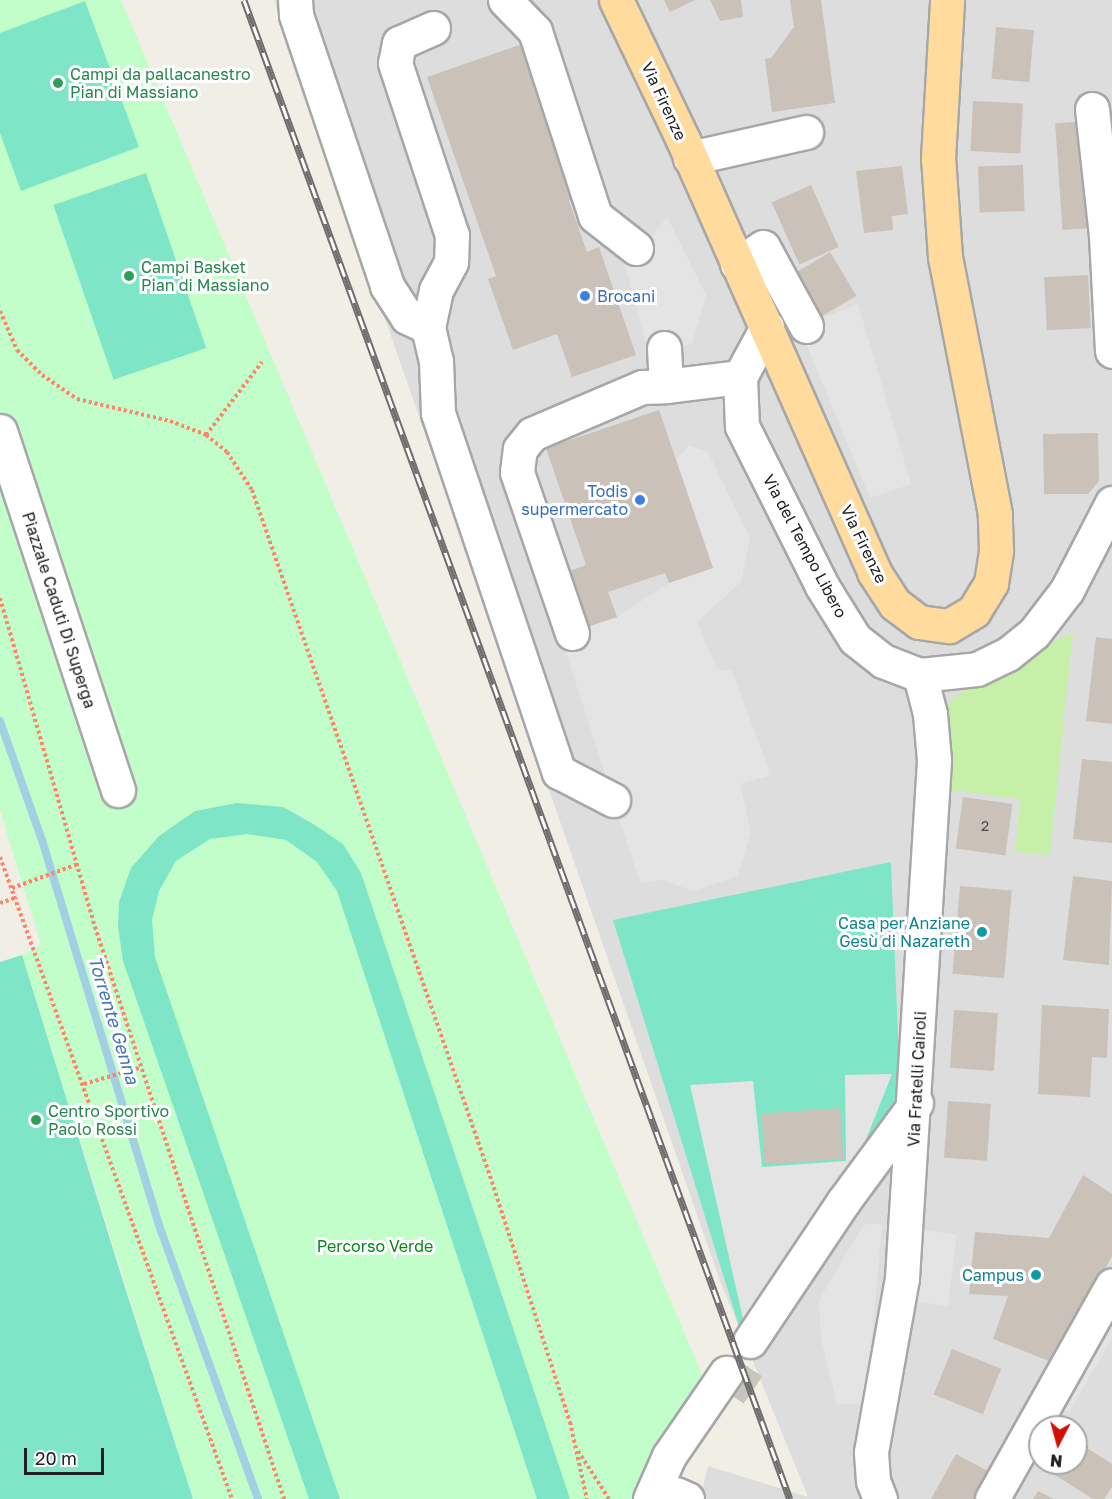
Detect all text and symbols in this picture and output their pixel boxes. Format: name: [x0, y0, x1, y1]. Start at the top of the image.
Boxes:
street label: Via Firenze: [637, 59, 691, 143]
place label: Campi da pallacanestro Pian di Massiano: [70, 64, 251, 102]
marker: Campi da pallacanestro Pian di Massiano: [51, 76, 65, 90]
place label: Campi Basket Pian di Massiano: [141, 257, 269, 295]
marker: Campi Basket Pian di Massiano: [122, 269, 136, 283]
place label: Brocani: [597, 286, 655, 306]
marker: Brocani: [578, 289, 592, 303]
street label: Via del Tempo Libero: [759, 471, 851, 621]
place label: Todis supermercato: [521, 481, 628, 519]
marker: Todis supermercato: [633, 493, 647, 507]
street label: Via Firenze: [837, 502, 891, 586]
street label: Piazzale Caduti Di Superga: [18, 509, 100, 711]
house number: 2: [981, 818, 989, 834]
place label: Casa per Anziane Gesù di Nazareth: [838, 913, 970, 951]
marker: Casa per Anziane Gesù di Nazareth: [975, 925, 989, 939]
water label: Torrente Genna: [84, 953, 144, 1087]
street label: Via Fratelli Cairoli: [904, 1011, 930, 1147]
place label: Centro Sportivo Paolo Rossi: [48, 1101, 169, 1139]
marker: Centro Sportivo Paolo Rossi: [29, 1113, 43, 1127]
park label: Percorso Verde: [317, 1236, 433, 1256]
place label: Campus: [962, 1265, 1024, 1285]
marker: Campus: [1029, 1268, 1043, 1282]
north arrow: [1028, 1415, 1088, 1475]
scale bar: [27, 1436, 106, 1474]
text: 20 m: [35, 1447, 77, 1469]
text: N: [1049, 1450, 1063, 1471]

